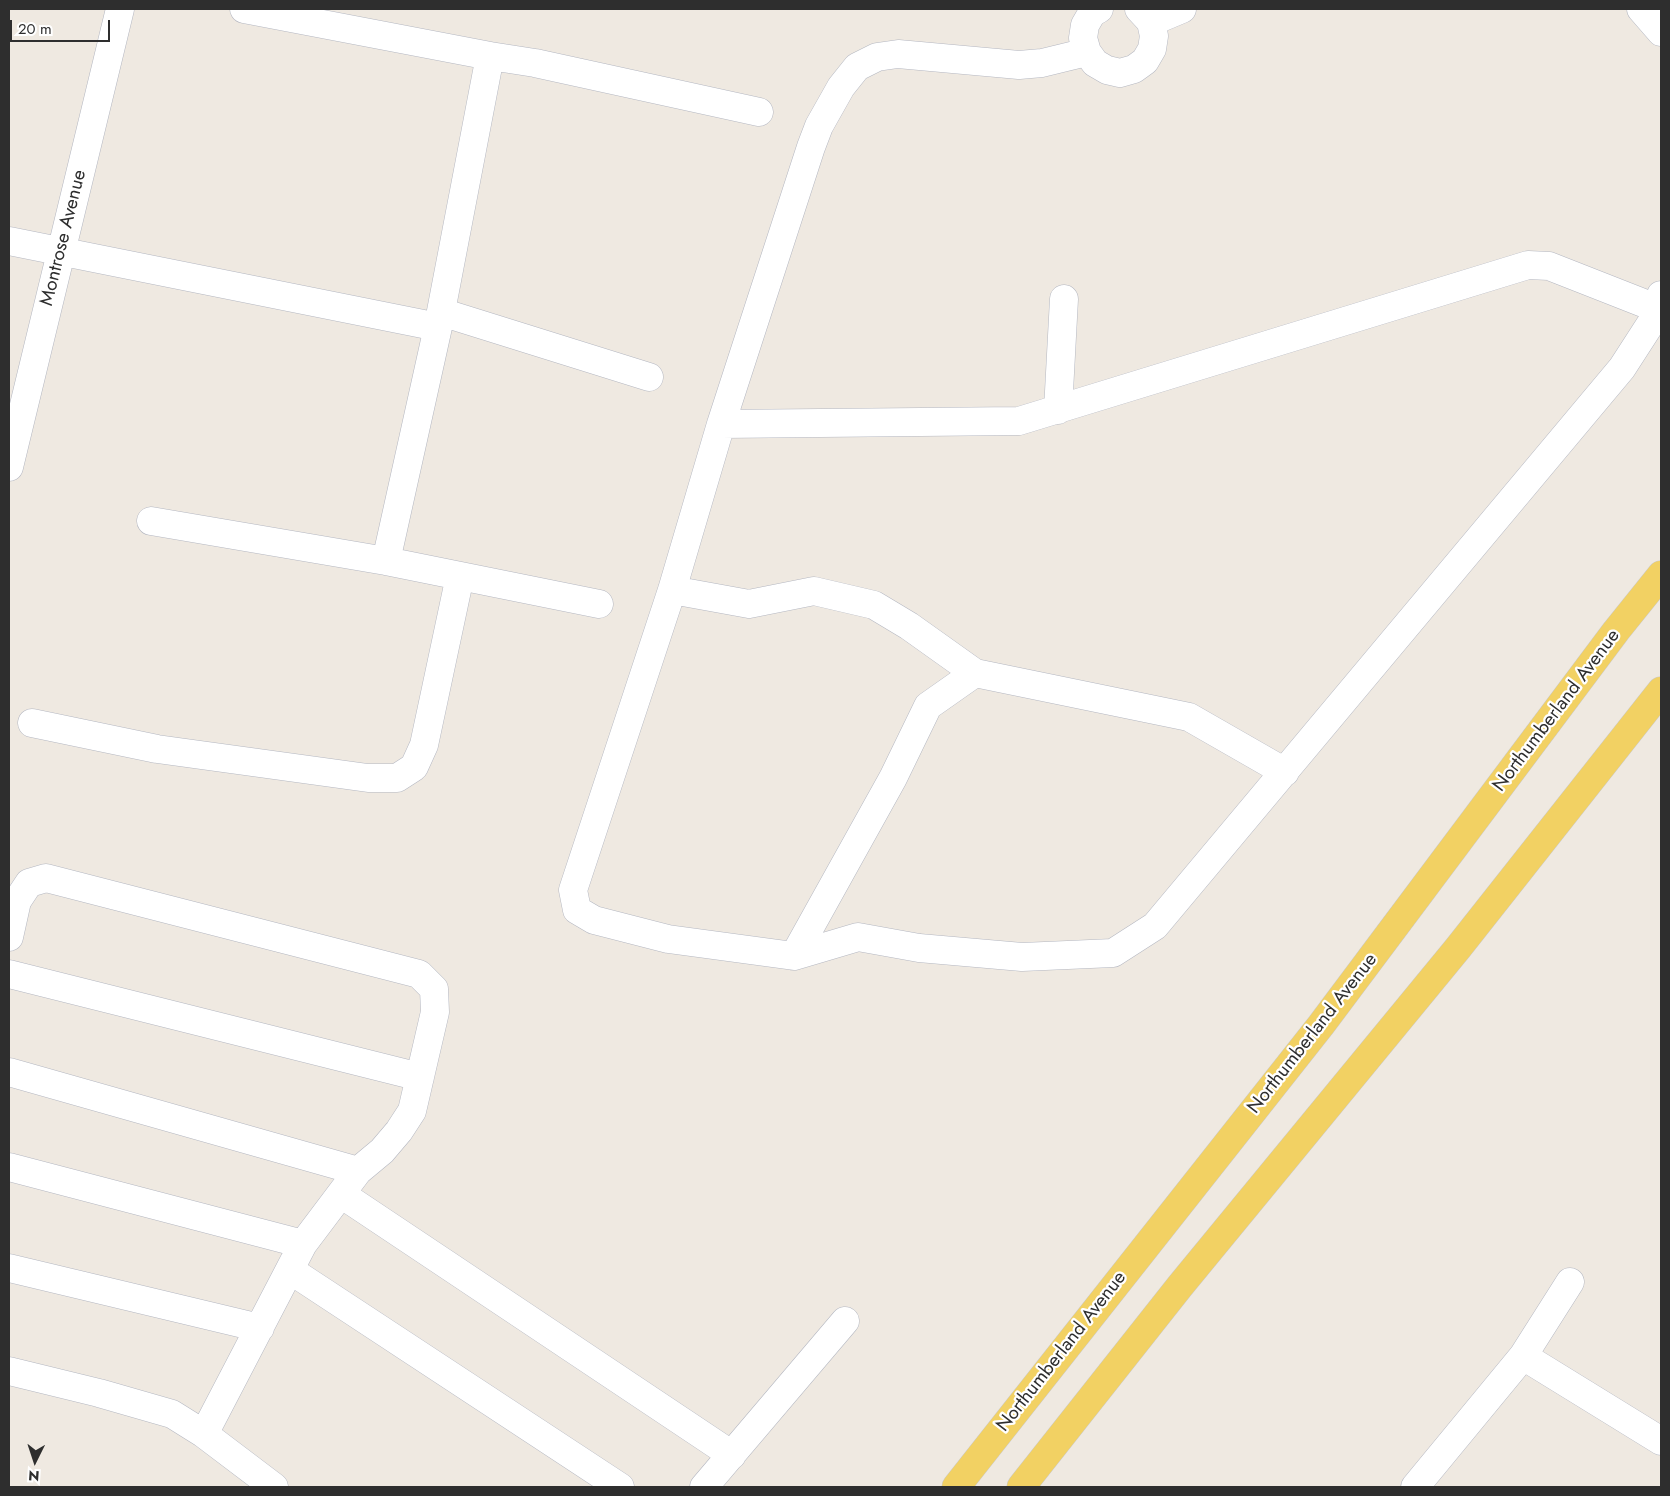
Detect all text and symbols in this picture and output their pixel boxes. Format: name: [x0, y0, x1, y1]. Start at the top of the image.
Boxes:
scale bar: [12, 10, 112, 42]
text: 20 m: [18, 18, 52, 40]
street label: Montrose Avenue: [36, 168, 92, 308]
street label: Northumberland Avenue: [1489, 625, 1625, 797]
street label: Northumberland Avenue: [1243, 949, 1383, 1119]
street label: Northumberland Avenue: [992, 1267, 1132, 1437]
north arrow: [10, 1436, 60, 1486]
text: N: [28, 1466, 40, 1486]

